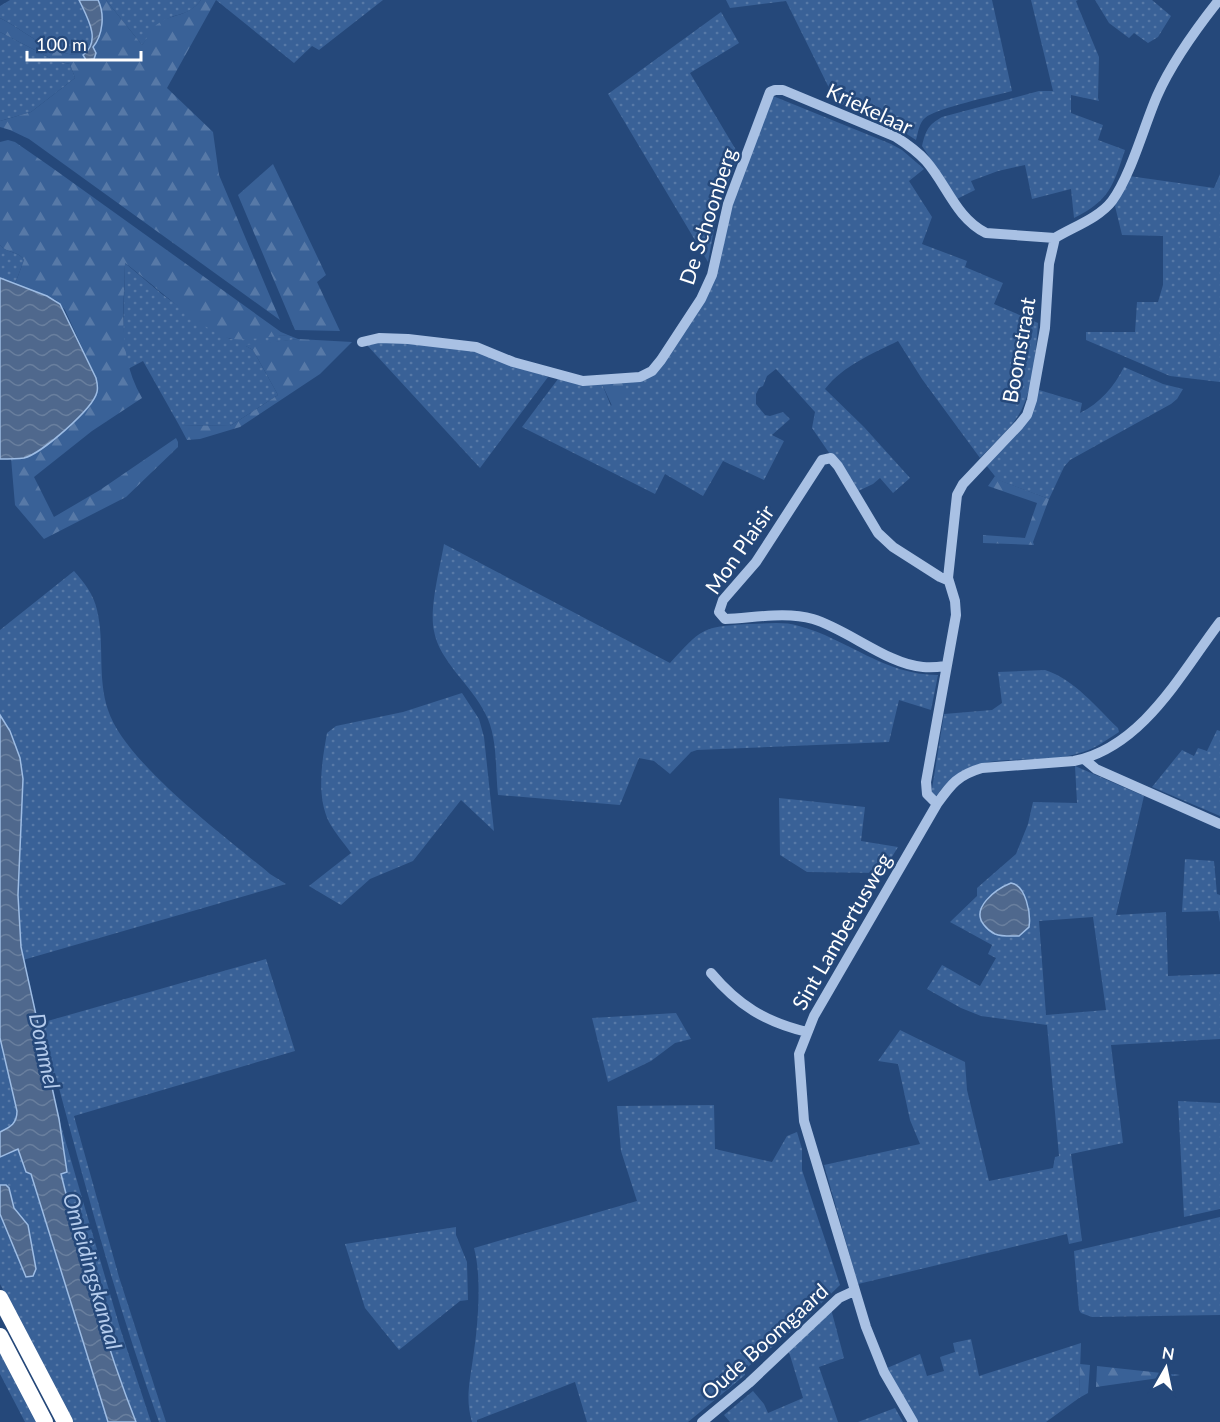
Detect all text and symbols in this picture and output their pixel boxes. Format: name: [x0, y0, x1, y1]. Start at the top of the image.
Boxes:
scale bar: [27, 24, 141, 62]
text: 100 m: [36, 33, 87, 55]
street label: Kriekelaar: [823, 77, 917, 139]
street label: De Schoonberg: [673, 145, 741, 287]
street label: Boomstraat: [996, 295, 1040, 405]
street label: Mon Plaisir: [699, 499, 779, 598]
street label: Sint Lambertusweg: [786, 848, 896, 1014]
water label: Dommel: [24, 1011, 66, 1092]
water label: Omleidingskanaal: [58, 1189, 128, 1353]
street label: Oude Boomgaard: [695, 1278, 833, 1404]
north arrow: [1136, 1338, 1196, 1398]
text: N: [1161, 1342, 1176, 1363]

